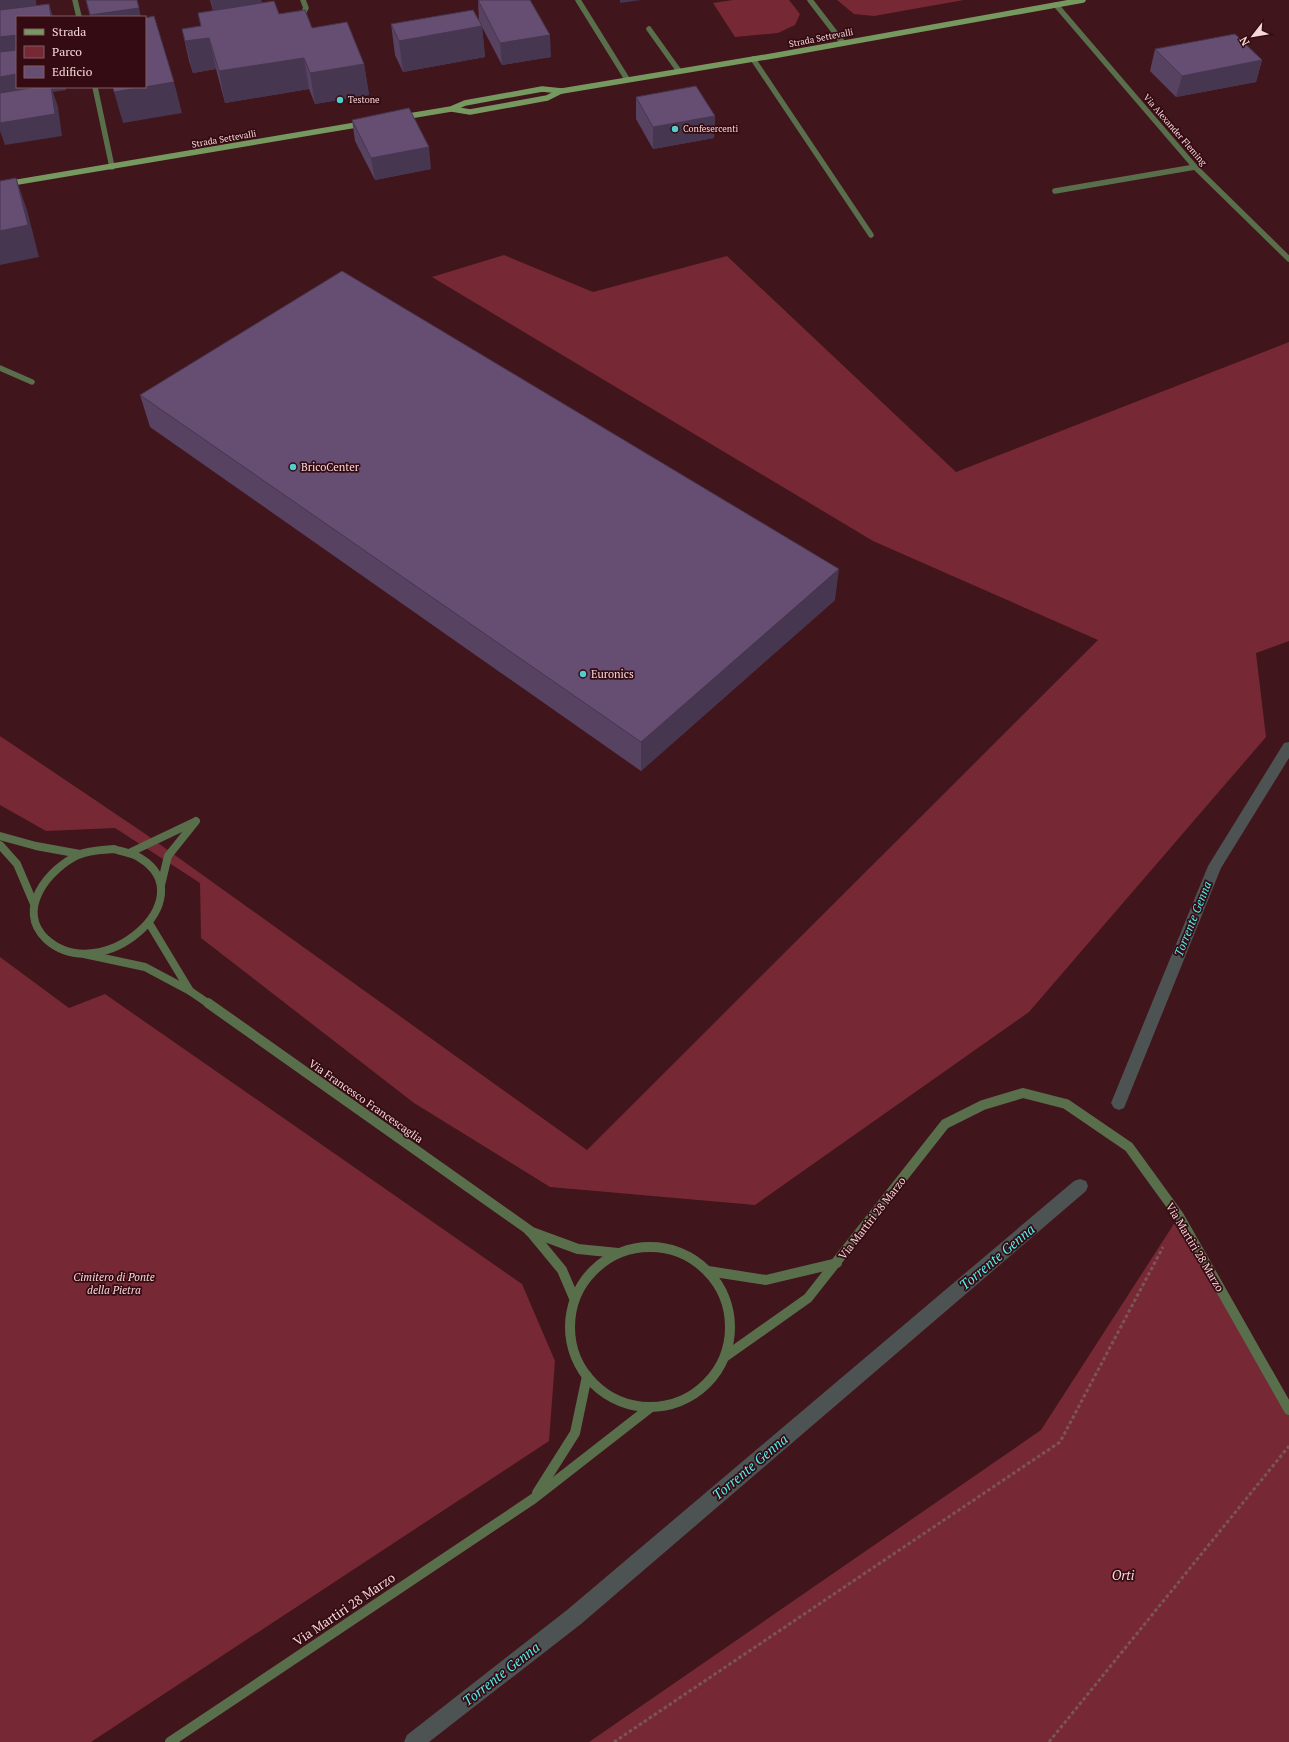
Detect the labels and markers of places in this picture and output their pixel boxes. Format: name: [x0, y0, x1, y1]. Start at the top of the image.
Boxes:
place label: Testone: [348, 94, 380, 106]
marker: Testone: [335, 95, 345, 105]
place label: Confesercenti: [683, 123, 738, 135]
marker: Confesercenti: [670, 124, 680, 134]
place label: BricoCenter: [301, 460, 360, 474]
marker: BricoCenter: [288, 462, 298, 472]
place label: Euronics: [591, 667, 634, 681]
marker: Euronics: [578, 669, 588, 679]

